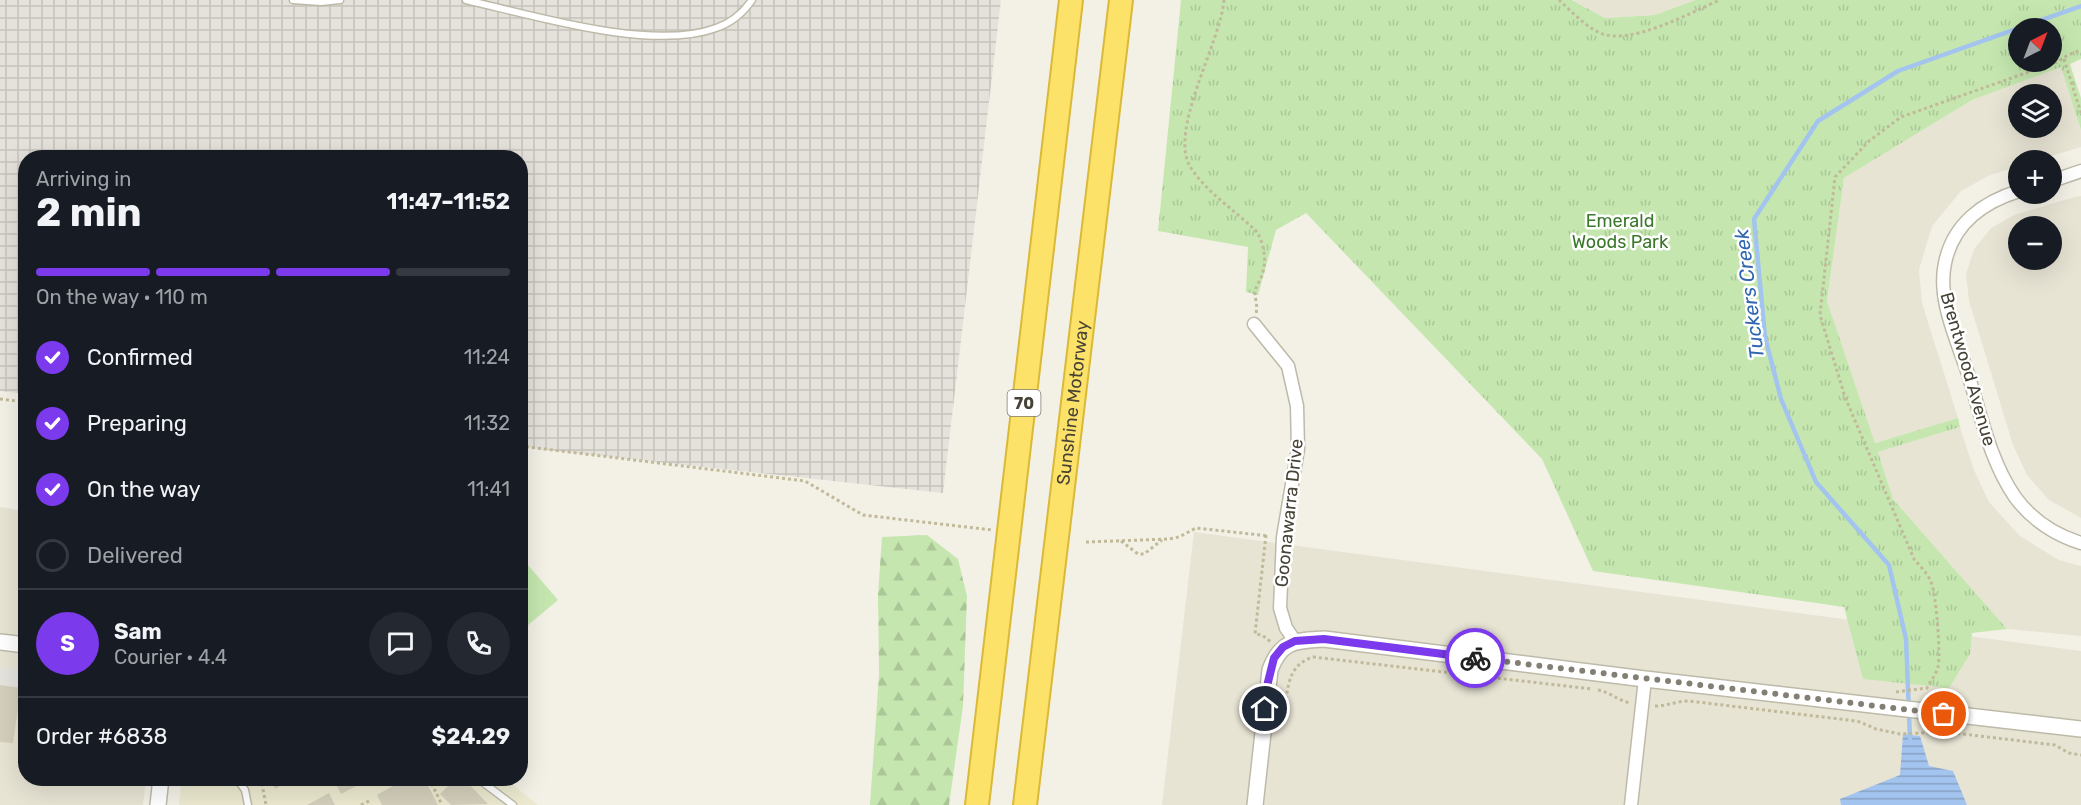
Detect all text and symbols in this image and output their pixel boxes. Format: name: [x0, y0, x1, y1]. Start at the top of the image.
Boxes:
north arrow: [2008, 18, 2062, 72]
map controls: [2008, 18, 2062, 270]
button: layers: [2008, 84, 2062, 138]
button: +: [2008, 150, 2062, 204]
text: Arriving in: [36, 167, 131, 191]
text: 11:47–11:52: [387, 188, 510, 215]
text: 2 min: [36, 190, 142, 236]
park label: Emerald Woods Park: [1572, 210, 1669, 253]
button: −: [2008, 216, 2062, 270]
water label: Tuckers Creek: [1729, 227, 1769, 360]
text: On the way · 110 m: [36, 285, 208, 309]
street label: Brentwood Avenue: [1935, 289, 2001, 449]
street label: Sunshine Motorway: [1052, 319, 1094, 486]
icon: check: [36, 341, 69, 374]
text: Confirmed: [87, 344, 193, 371]
text: 11:24: [464, 345, 510, 369]
road number: 70: [1008, 390, 1040, 416]
icon: check: [36, 407, 69, 440]
text: Preparing: [87, 410, 187, 437]
text: 11:32: [464, 411, 510, 435]
street label: Goonawarra Drive: [1270, 438, 1308, 588]
icon: check: [36, 473, 69, 506]
text: On the way: [87, 476, 201, 503]
text: 11:41: [467, 477, 510, 501]
text: Delivered: [87, 542, 183, 569]
button: chat: [369, 612, 432, 675]
button: phone: [447, 612, 510, 675]
text: Sam: [114, 618, 162, 645]
courier: [1445, 628, 1505, 688]
text: S: [60, 630, 75, 657]
icon: bike: [1459, 642, 1492, 675]
text: Courier · 4.4: [114, 645, 227, 669]
pin: [1239, 683, 1290, 734]
pin: [1918, 688, 1969, 739]
icon: home: [1248, 692, 1281, 725]
icon: bag: [1927, 697, 1960, 730]
text: Order #6838: [36, 723, 168, 750]
text: $24.29: [432, 723, 510, 750]

